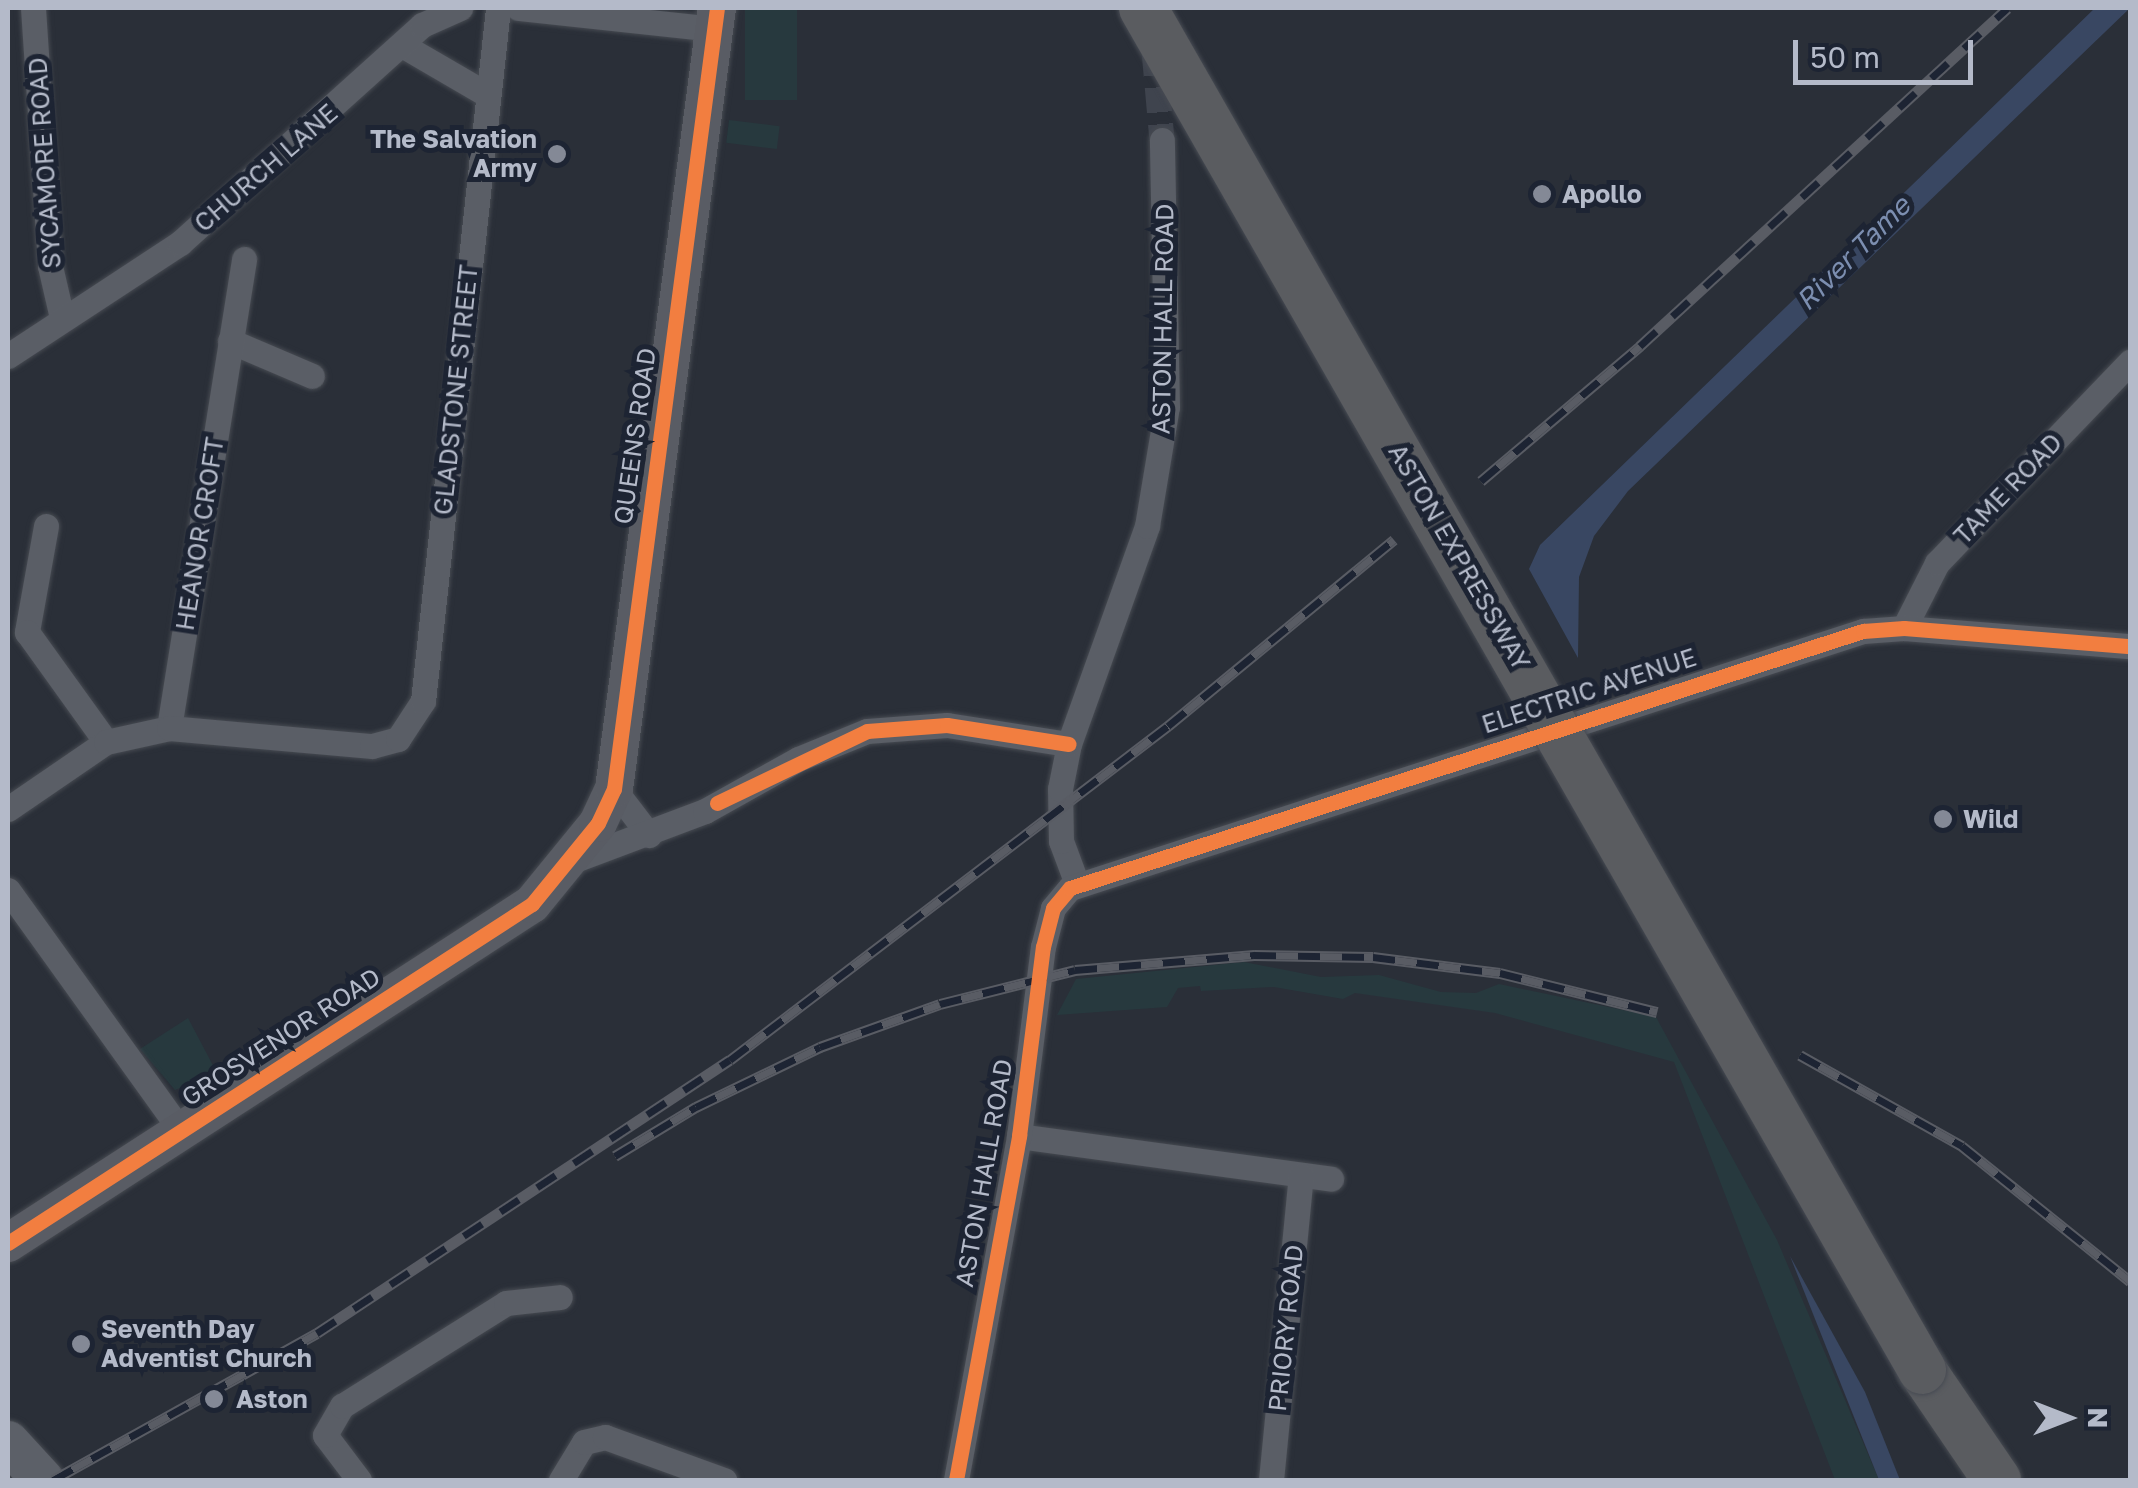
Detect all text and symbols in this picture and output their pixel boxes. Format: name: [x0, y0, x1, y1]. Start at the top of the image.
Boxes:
scale bar: [1798, 20, 1978, 82]
text: 50 m: [1810, 39, 1880, 75]
street label: SYCAMORE ROAD: [23, 56, 67, 270]
street label: CHURCH LANE: [188, 98, 344, 238]
place label: The Salvation Army: [370, 125, 537, 184]
marker: The Salvation Army: [546, 143, 568, 165]
place label: Apollo: [1562, 179, 1642, 209]
marker: Apollo: [1531, 183, 1553, 205]
water label: River Tame: [1789, 189, 1917, 317]
street label: ASTON HALL ROAD: [1146, 203, 1180, 435]
street label: GLADSTONE STREET: [428, 264, 484, 516]
street label: QUEENS ROAD: [608, 346, 662, 526]
street label: TAME ROAD: [1948, 427, 2068, 551]
street label: HEANOR CROFT: [170, 435, 230, 633]
street label: ASTON EXPRESSWAY: [1382, 439, 1536, 675]
street label: ELECTRIC AVENUE: [1478, 642, 1700, 740]
place label: Wild: [1963, 804, 2018, 834]
marker: Wild: [1932, 808, 1954, 830]
street label: GROSVENOR ROAD: [176, 962, 386, 1112]
street label: ASTON HALL ROAD: [949, 1057, 1019, 1289]
street label: PRIORY ROAD: [1262, 1243, 1310, 1413]
place label: Seventh Day Adventist Church: [101, 1315, 312, 1374]
marker: Seventh Day Adventist Church: [70, 1333, 92, 1355]
north arrow: [2018, 1368, 2118, 1468]
place label: Aston: [236, 1384, 308, 1414]
marker: Aston: [201, 1386, 227, 1412]
text: N: [2082, 1407, 2115, 1429]

